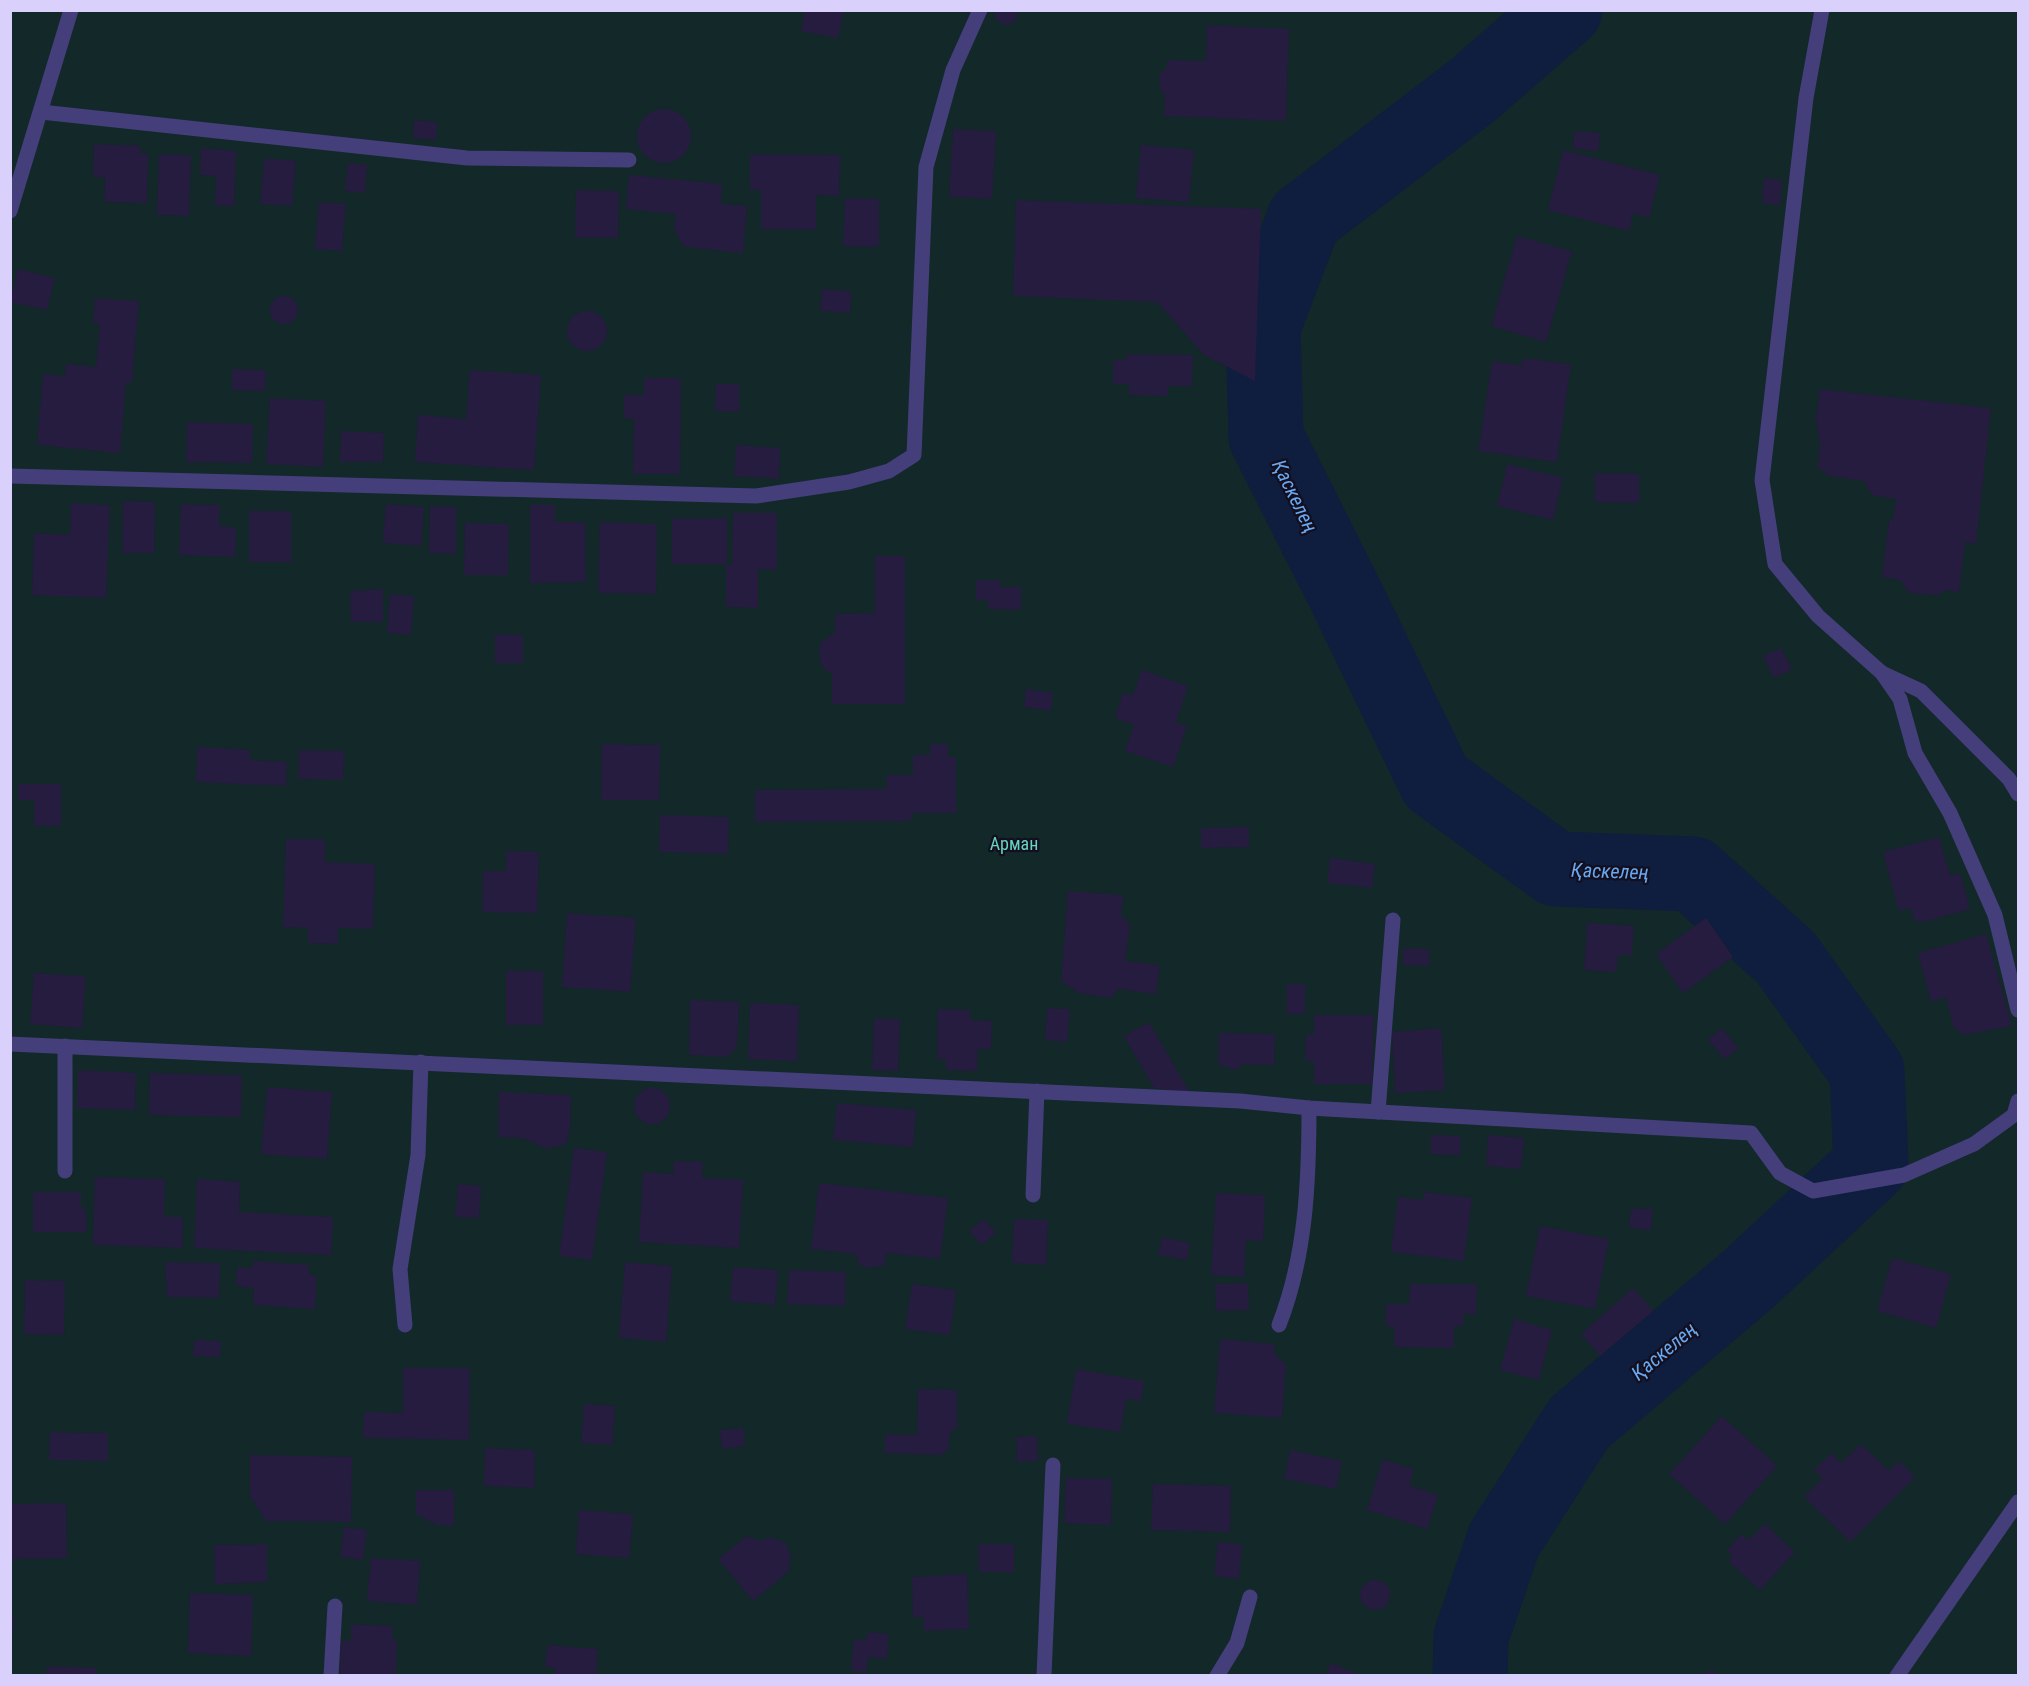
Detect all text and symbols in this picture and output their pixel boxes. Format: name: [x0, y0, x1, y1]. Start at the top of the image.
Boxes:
water label: Қаскелең: [1267, 456, 1323, 536]
park label: Арман: [990, 833, 1038, 854]
water label: Қаскелең: [1571, 858, 1649, 884]
water label: Қаскелең: [1626, 1317, 1702, 1385]

